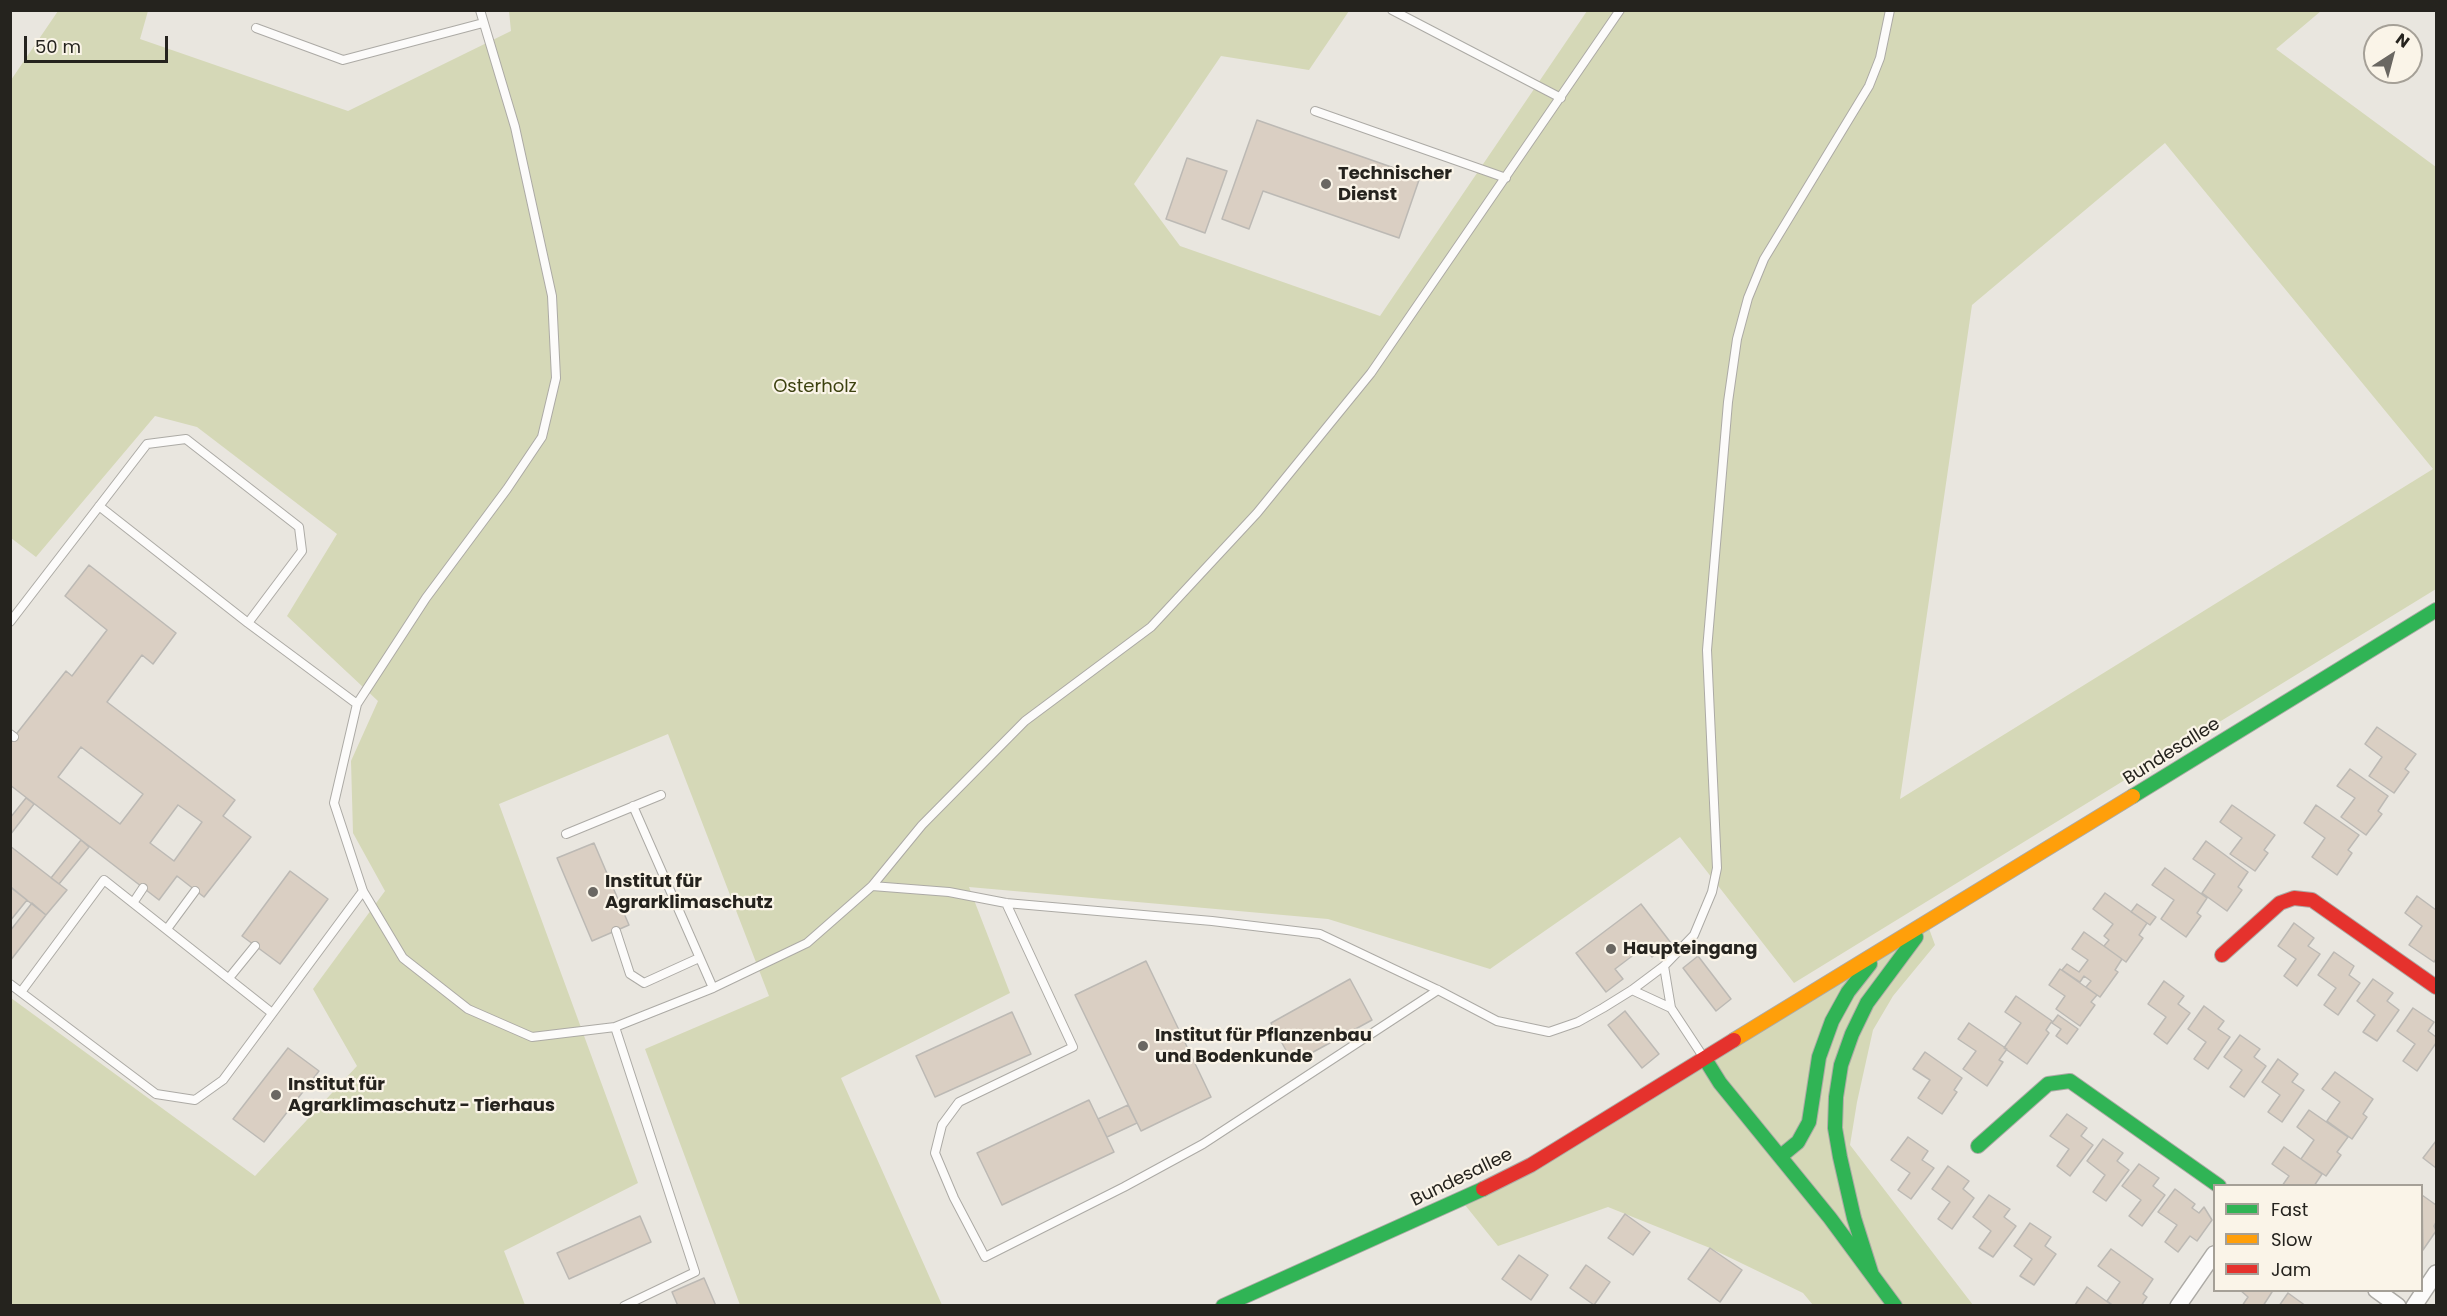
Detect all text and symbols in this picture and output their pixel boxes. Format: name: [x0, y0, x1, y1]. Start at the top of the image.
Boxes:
scale bar: [27, 24, 171, 62]
north arrow: [2363, 24, 2423, 84]
text: N: [2391, 28, 2414, 53]
text: 50 m: [35, 34, 81, 59]
place label: Technischer Dienst: [1338, 163, 1452, 206]
marker: Technischer Dienst: [1319, 177, 1333, 191]
park label: Osterholz: [773, 376, 857, 398]
street label: Bundesallee: [2120, 714, 2224, 790]
place label: Institut für Agrarklimaschutz: [605, 871, 773, 914]
marker: Institut für Agrarklimaschutz: [586, 885, 600, 899]
place label: Haupteingang: [1623, 938, 1757, 960]
marker: Haupteingang: [1604, 942, 1618, 956]
place label: Institut für Pflanzenbau und Bodenkunde: [1155, 1025, 1372, 1068]
marker: Institut für Pflanzenbau und Bodenkunde: [1136, 1039, 1150, 1053]
place label: Institut für Agrarklimaschutz - Tierhaus: [288, 1074, 555, 1116]
marker: Institut für Agrarklimaschutz - Tierhaus: [269, 1088, 283, 1102]
street label: Bundesallee: [1408, 1144, 1516, 1212]
legend: [2213, 1184, 2423, 1292]
text: Fast: [2271, 1197, 2308, 1222]
text: Slow: [2271, 1227, 2312, 1252]
text: Jam: [2271, 1257, 2311, 1282]

